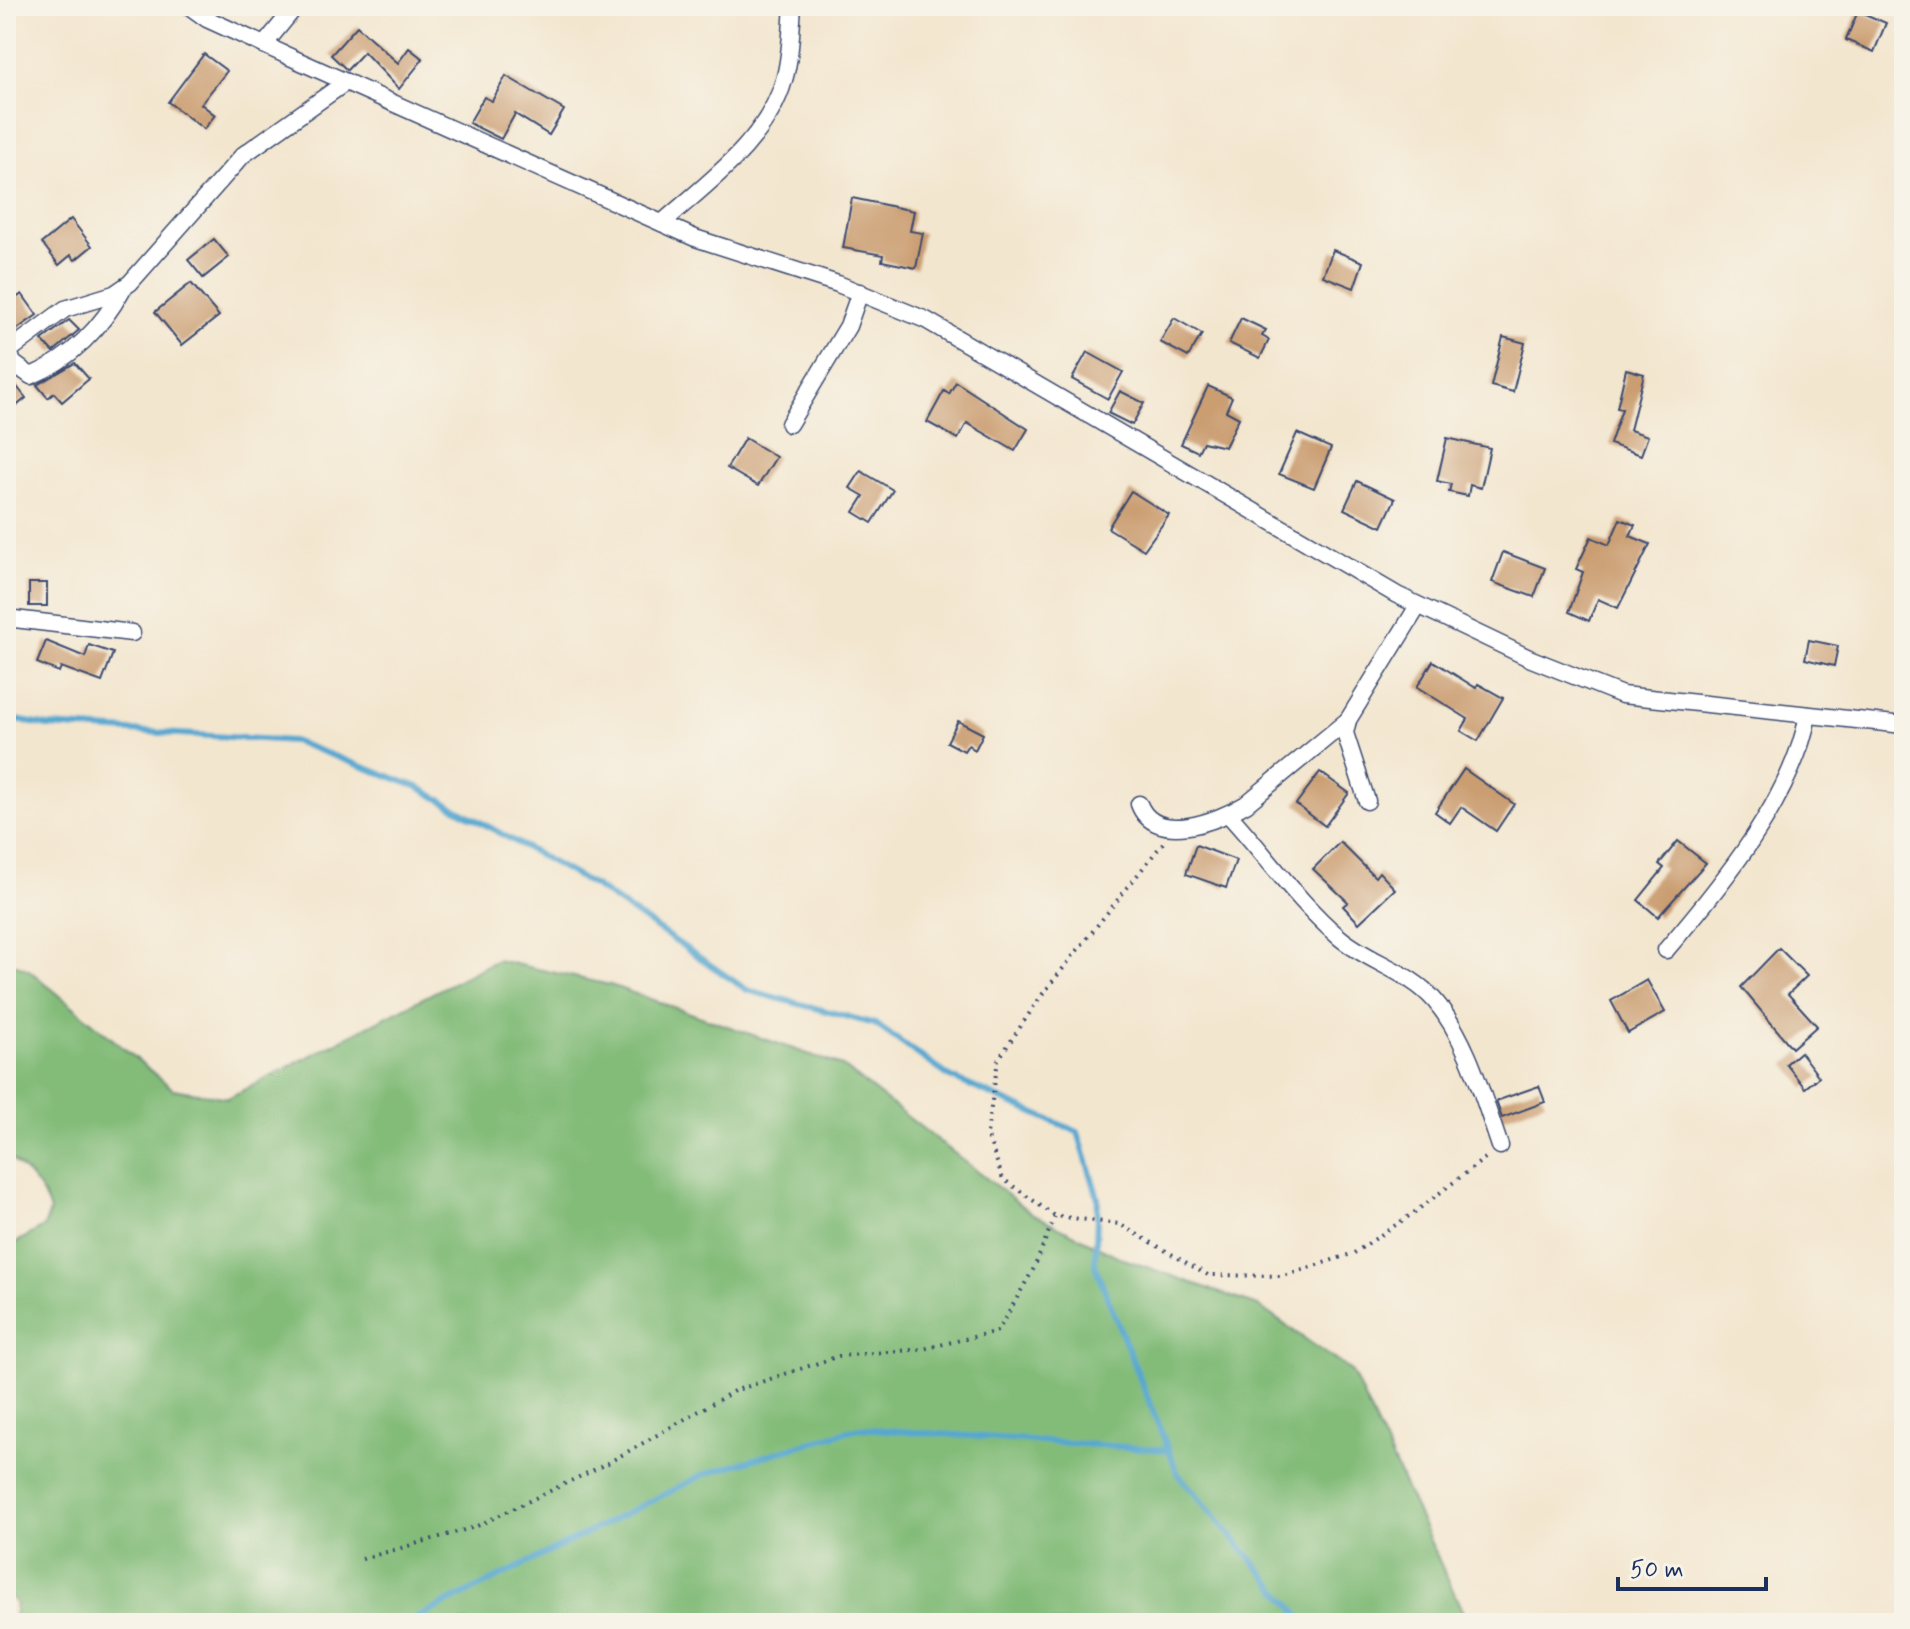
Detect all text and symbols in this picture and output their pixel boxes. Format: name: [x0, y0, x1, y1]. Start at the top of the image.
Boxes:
scale bar: [1618, 1541, 1766, 1591]
text: 50 m: [1630, 1555, 1684, 1586]

